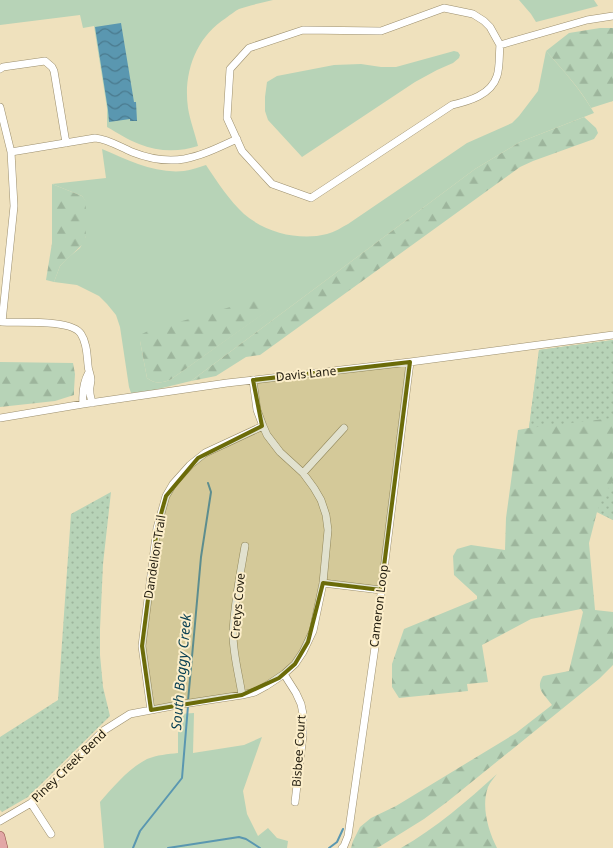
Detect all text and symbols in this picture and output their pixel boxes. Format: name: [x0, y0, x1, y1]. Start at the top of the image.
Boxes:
street label: Davis Lane: [275, 362, 337, 385]
street label: Dandelion Trail: [139, 514, 170, 600]
street label: Cameron Loop: [365, 564, 392, 648]
street label: Cretys Cove: [226, 572, 249, 640]
water label: South Boggy Creek: [166, 612, 195, 731]
street label: Bisbee Court: [288, 714, 310, 788]
street label: Piney Creek Bend: [27, 725, 110, 806]

